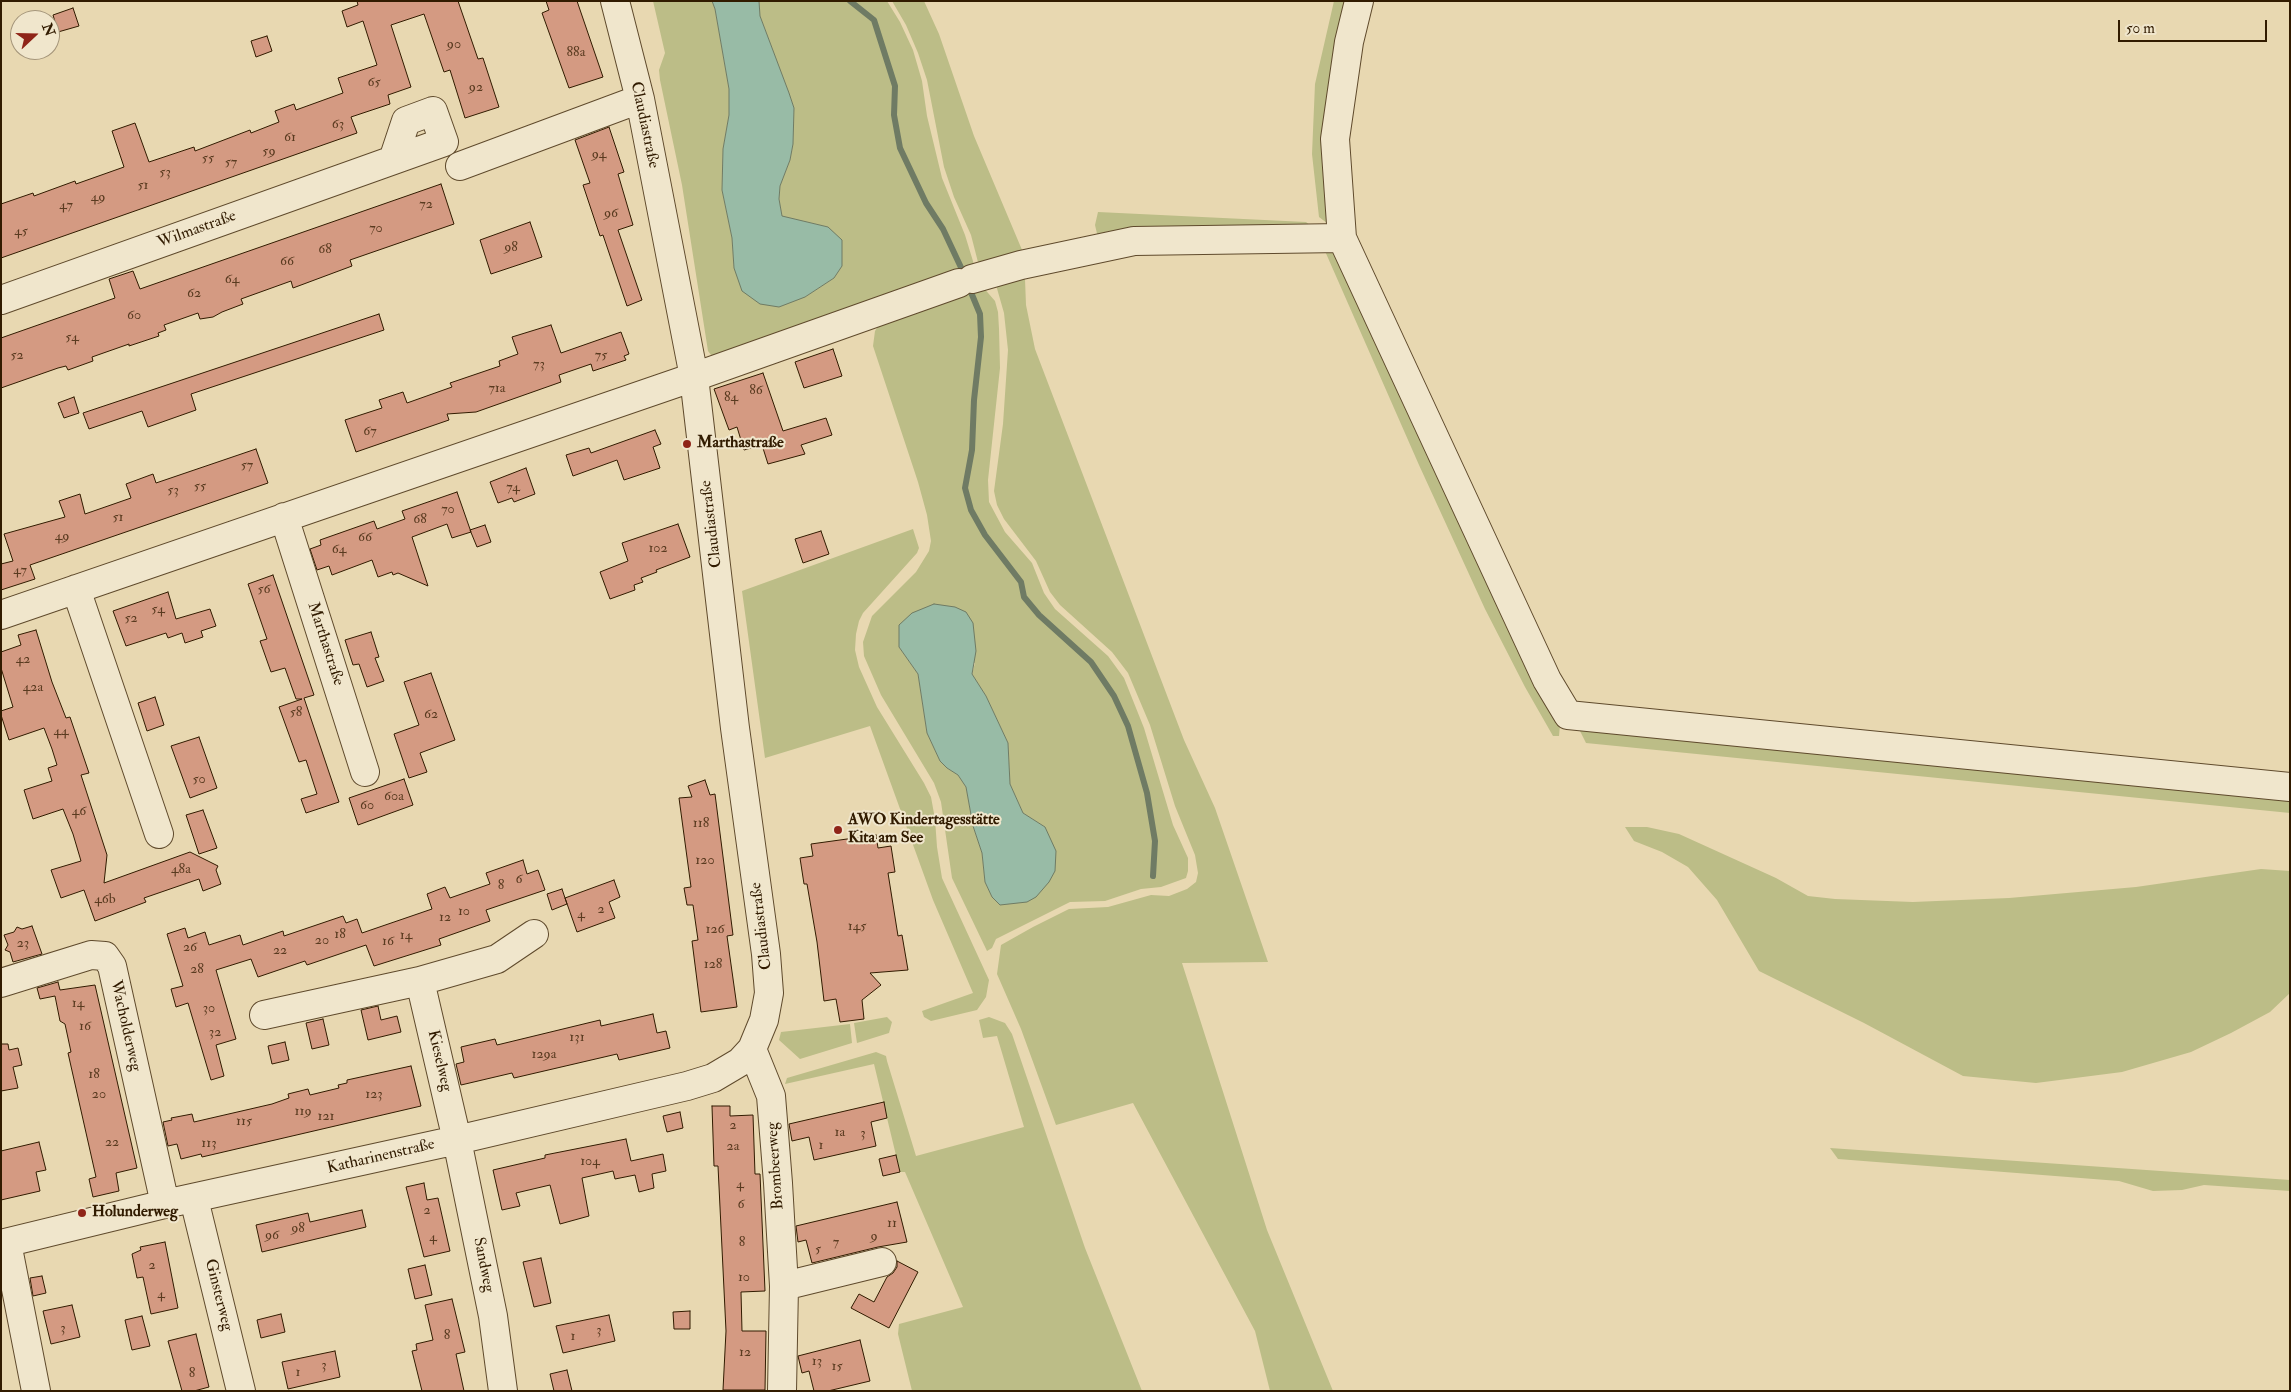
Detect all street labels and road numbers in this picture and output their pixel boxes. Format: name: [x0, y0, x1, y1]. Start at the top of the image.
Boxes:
street label: Claudiastraße: [625, 80, 663, 170]
street label: Wilmastraße: [155, 207, 239, 253]
street label: Claudiastraße: [697, 479, 727, 569]
street label: Marthastraße: [302, 600, 348, 688]
street label: Claudiastraße: [747, 881, 777, 971]
street label: Wacholderweg: [105, 979, 145, 1073]
street label: Kieselweg: [423, 1028, 455, 1094]
street label: Brombeerweg: [763, 1122, 789, 1210]
street label: Katharinenstraße: [325, 1135, 437, 1179]
street label: Sandweg: [468, 1236, 498, 1294]
street label: Ginsterweg: [200, 1257, 236, 1333]

